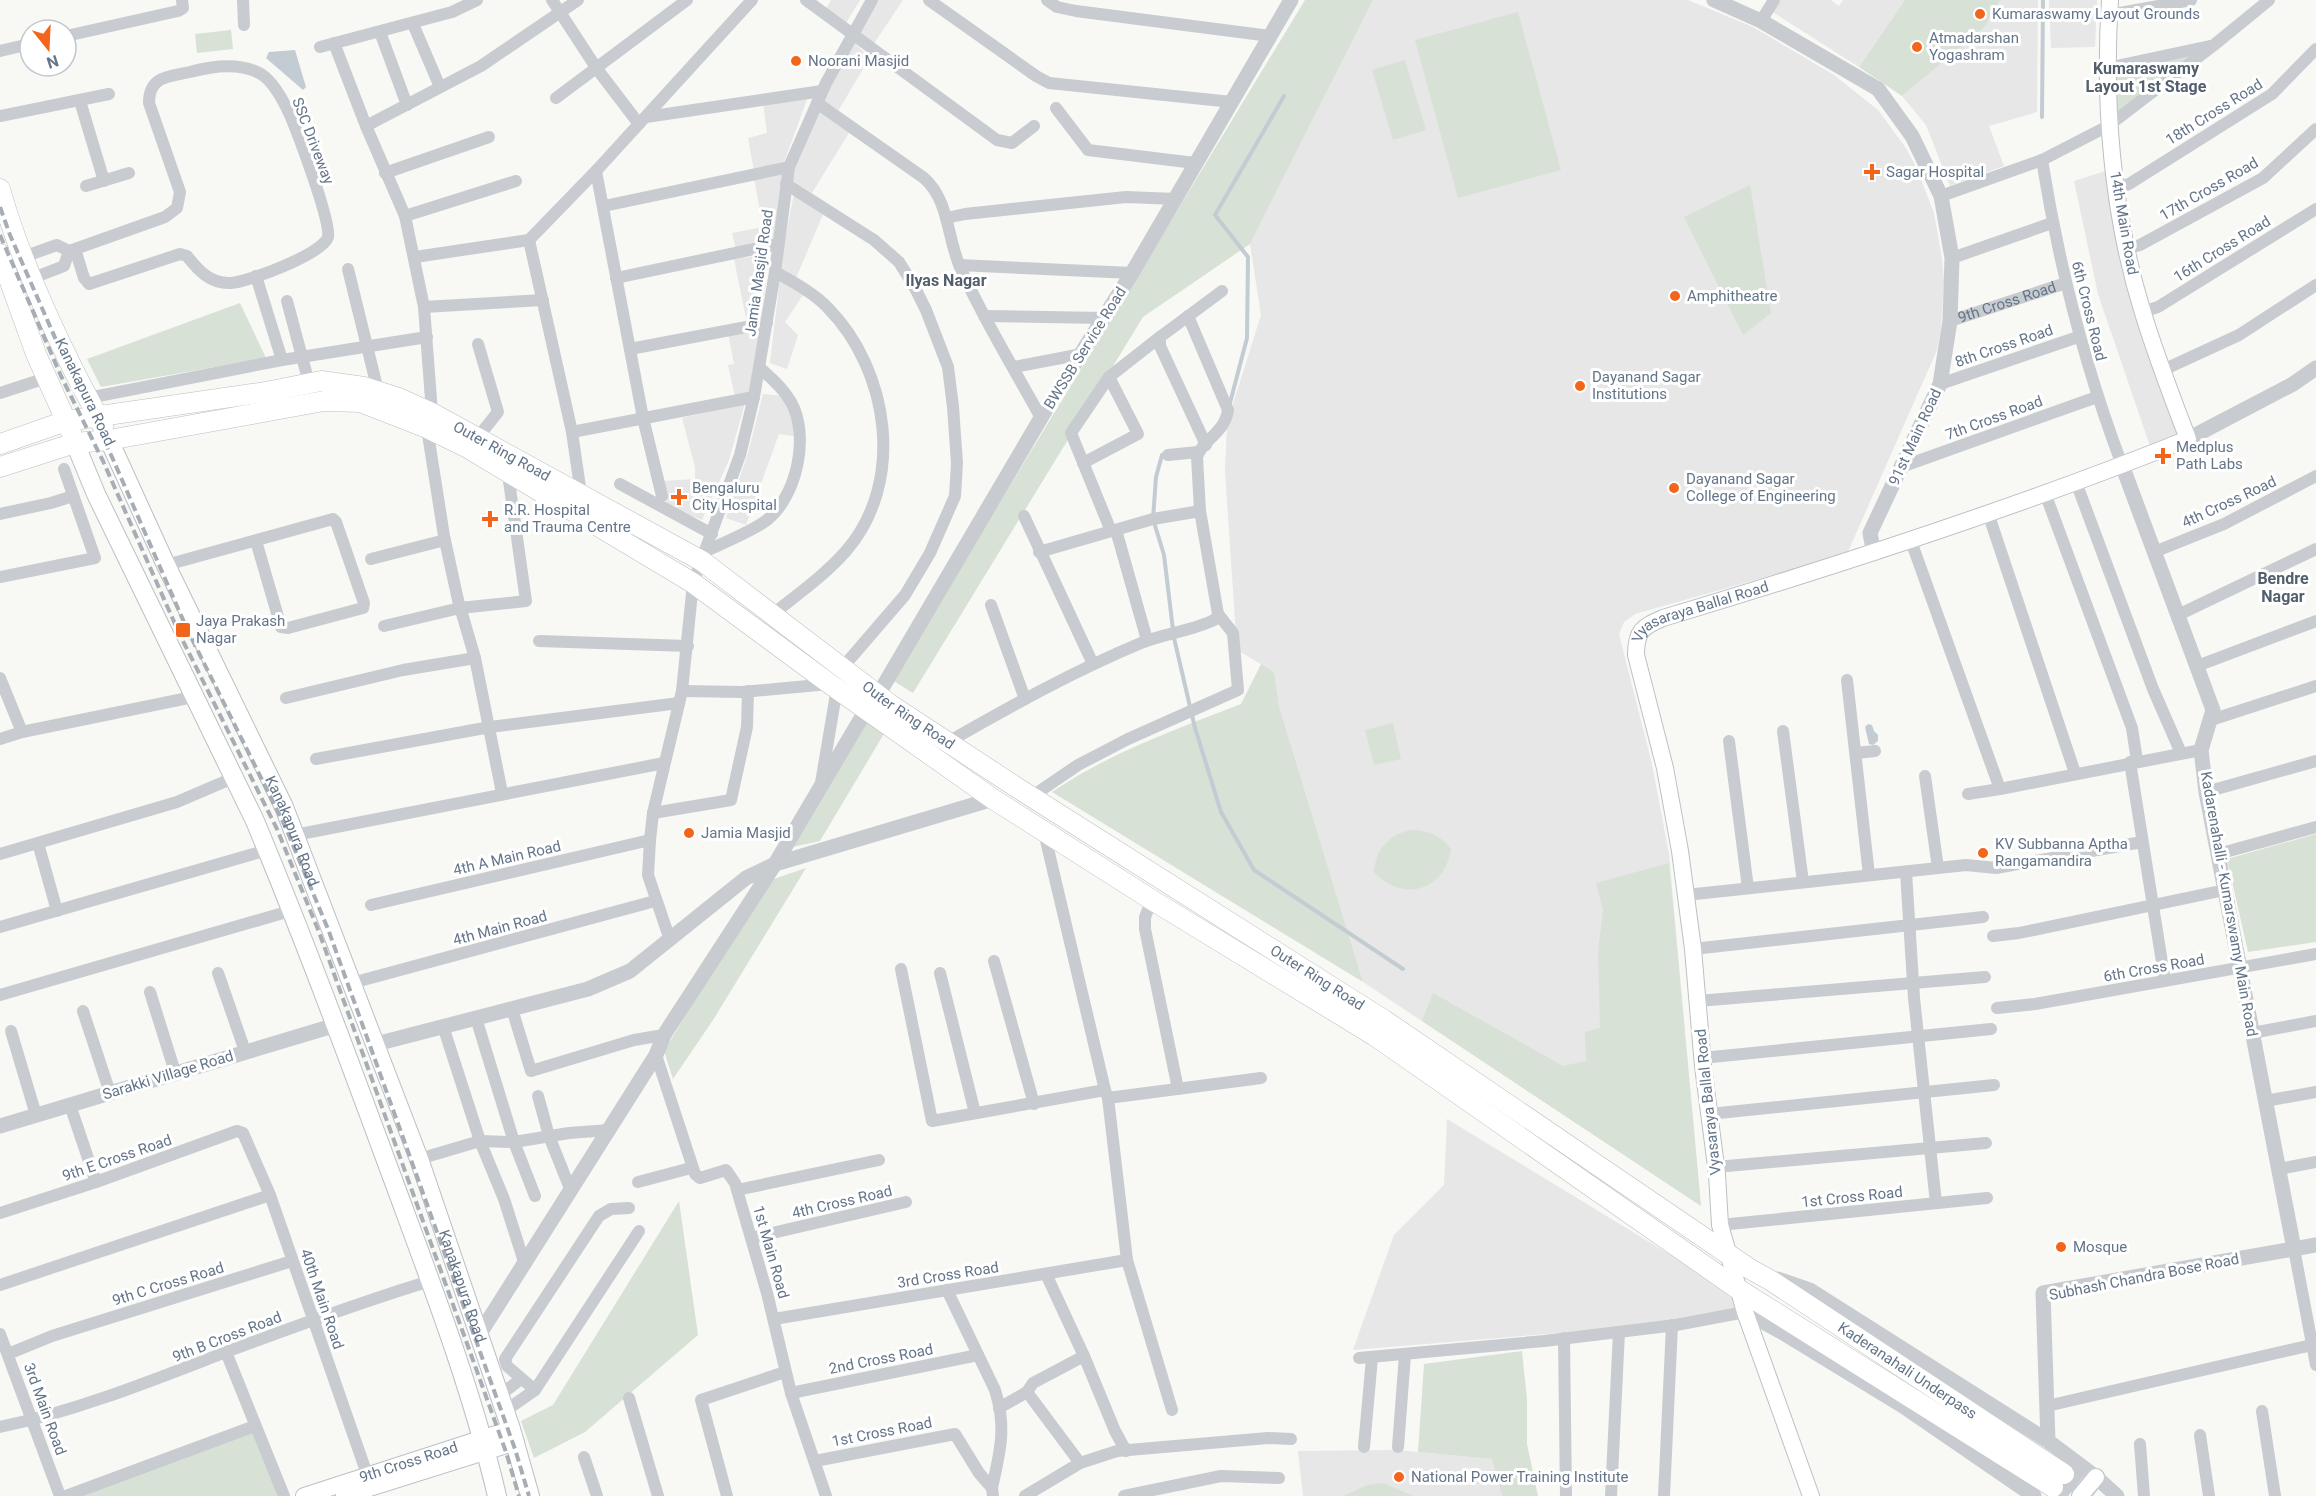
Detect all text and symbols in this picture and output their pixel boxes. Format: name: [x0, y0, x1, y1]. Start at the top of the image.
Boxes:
place label: Kumaraswamy Layout Grounds: [1992, 5, 2200, 23]
marker: Kumaraswamy Layout Grounds: [1973, 7, 1987, 21]
north arrow: [18, 18, 78, 78]
place label: Atmadarshan Yogashram: [1929, 29, 2019, 64]
marker: Atmadarshan Yogashram: [1910, 40, 1924, 54]
text: N: [44, 51, 61, 73]
place label: Noorani Masjid: [808, 52, 909, 70]
marker: Noorani Masjid: [789, 54, 803, 68]
district label: Kumaraswamy Layout 1st Stage: [2086, 59, 2207, 96]
street label: 18th Cross Road: [2162, 75, 2266, 149]
street label: SSC Driveway: [288, 95, 338, 187]
street label: 17th Cross Road: [2157, 154, 2261, 224]
marker: Sagar Hospital: [1863, 163, 1881, 181]
place label: Sagar Hospital: [1886, 163, 1984, 181]
street label: 14th Main Road: [2106, 170, 2142, 276]
street label: Jamia Masjid Road: [741, 208, 777, 338]
street label: 16th Cross Road: [2170, 212, 2274, 286]
street label: 6th Cross Road: [2068, 259, 2110, 363]
district label: Ilyas Nagar: [905, 271, 987, 290]
street label: 9th Cross Road: [1956, 278, 2058, 327]
street label: BWSSB Service Road: [1040, 284, 1130, 412]
place label: Amphitheatre: [1687, 287, 1777, 305]
marker: Amphitheatre: [1668, 289, 1682, 303]
street label: 8th Cross Road: [1953, 321, 2055, 371]
street label: Kanakapura Road: [51, 335, 119, 449]
place label: Dayanand Sagar Institutions: [1592, 368, 1701, 403]
marker: Dayanand Sagar Institutions: [1573, 379, 1587, 393]
street label: 91st Main Road: [1885, 386, 1945, 488]
street label: 7th Cross Road: [1943, 392, 2045, 444]
street label: Outer Ring Road: [450, 417, 554, 485]
place label: Medplus Path Labs: [2176, 438, 2243, 473]
marker: Medplus Path Labs: [2154, 447, 2172, 465]
place label: Dayanand Sagar College of Engineering: [1686, 470, 1836, 505]
street label: 4th Cross Road: [2179, 472, 2279, 532]
place label: Bengaluru City Hospital: [692, 479, 777, 514]
marker: Dayanand Sagar College of Engineering: [1667, 481, 1681, 495]
marker: Bengaluru City Hospital: [670, 488, 688, 506]
place label: R.R. Hospital and Trauma Centre: [504, 501, 631, 536]
marker: R.R. Hospital and Trauma Centre: [481, 510, 499, 528]
district label: Bendre Nagar: [2257, 569, 2309, 606]
street label: Vyasaraya Ballal Road: [1628, 577, 1771, 645]
place label: Jaya Prakash Nagar: [196, 612, 285, 647]
marker: Jaya Prakash Nagar: [174, 621, 192, 639]
street label: Outer Ring Road: [858, 677, 958, 753]
street label: Kadarenahalli - Kumarswamy Main Road: [2197, 770, 2261, 1038]
street label: Kanakapura Road: [261, 773, 323, 889]
place label: Jamia Masjid: [701, 824, 791, 842]
marker: Jamia Masjid: [682, 826, 696, 840]
place label: KV Subbanna Aptha Rangamandira: [1995, 835, 2128, 870]
street label: 4th A Main Road: [451, 837, 563, 879]
marker: KV Subbanna Aptha Rangamandira: [1976, 846, 1990, 860]
street label: 4th Main Road: [451, 907, 549, 949]
street label: Outer Ring Road: [1267, 941, 1368, 1014]
street label: 6th Cross Road: [2102, 950, 2206, 986]
street label: Vyasaraya Ballal Road: [1691, 1028, 1725, 1176]
street label: Sarakki Village Road: [100, 1047, 236, 1103]
street label: 9th E Cross Road: [60, 1131, 174, 1185]
street label: 4th Cross Road: [790, 1182, 894, 1222]
street label: 1st Cross Road: [1800, 1183, 1904, 1211]
street label: 1st Main Road: [749, 1203, 793, 1301]
street label: Kanakapura Road: [435, 1228, 490, 1345]
place label: Mosque: [2073, 1238, 2127, 1256]
marker: Mosque: [2054, 1240, 2068, 1254]
street label: 40th Main Road: [296, 1246, 348, 1352]
street label: Subhash Chandra Bose Road: [2048, 1250, 2240, 1304]
street label: 9th C Cross Road: [110, 1258, 226, 1310]
street label: 3rd Cross Road: [896, 1258, 1000, 1292]
street label: 9th B Cross Road: [170, 1308, 284, 1366]
street label: Kaderanahali Underpass: [1834, 1318, 1980, 1423]
street label: 2nd Cross Road: [827, 1340, 935, 1378]
street label: 3rd Main Road: [20, 1360, 70, 1458]
street label: 1st Cross Road: [830, 1413, 934, 1451]
street label: 9th Cross Road: [357, 1438, 460, 1486]
place label: National Power Training Institute: [1411, 1468, 1629, 1486]
marker: National Power Training Institute: [1392, 1470, 1406, 1484]

